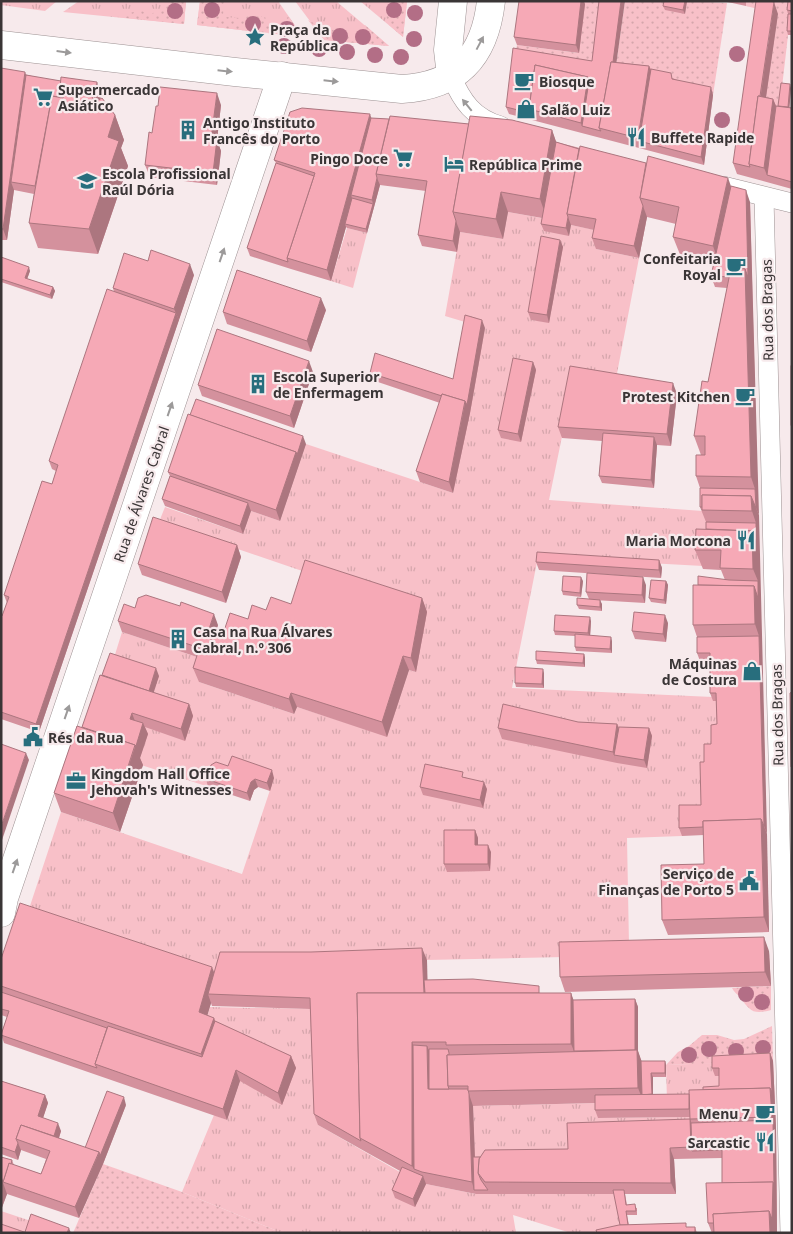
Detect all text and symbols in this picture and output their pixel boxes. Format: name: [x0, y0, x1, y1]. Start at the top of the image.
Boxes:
place label: Praça da República: [270, 20, 338, 55]
place icon: Praça da República: [244, 26, 266, 48]
one-way arrow: [476, 36, 484, 51]
one-way arrow: [56, 48, 72, 56]
one-way arrow: [218, 67, 234, 75]
cafe icon: Biosque: [513, 70, 535, 92]
place label: Biosque: [539, 72, 595, 91]
one-way arrow: [323, 77, 339, 85]
place label: Supermercado Asiático: [58, 80, 160, 115]
supermarket icon: Supermercado Asiático: [32, 86, 54, 108]
one-way arrow: [462, 98, 473, 111]
shop icon: Salão Luiz: [515, 98, 537, 120]
place label: Salão Luiz: [541, 100, 610, 119]
place label: Antigo Instituto Francês do Porto: [203, 113, 320, 148]
building icon: Antigo Instituto Francês do Porto: [177, 119, 199, 141]
restaurant icon: Buffete Rapide: [625, 126, 647, 148]
place label: Buffete Rapide: [651, 128, 754, 147]
supermarket icon: Pingo Doce: [392, 147, 414, 169]
place label: Pingo Doce: [310, 149, 388, 168]
hotel icon: República Prime: [443, 153, 465, 175]
place label: República Prime: [469, 155, 582, 174]
place label: Escola Profissional Raúl Dória: [102, 164, 231, 199]
school or university icon: Escola Profissional Raúl Dória: [76, 170, 98, 192]
one-way arrow: [218, 247, 226, 262]
place label: Confeitaria Royal: [643, 249, 721, 284]
cafe icon: Confeitaria Royal: [725, 255, 747, 277]
street label: Rua dos Bragas: [757, 259, 777, 361]
place label: Escola Superior de Enfermagem: [273, 367, 384, 402]
building icon: Escola Superior de Enfermagem: [247, 373, 269, 395]
cafe icon: Protest Kitchen: [734, 385, 756, 407]
place label: Protest Kitchen: [622, 387, 730, 406]
one-way arrow: [166, 401, 174, 416]
street label: Rua de Álvares Cabral: [109, 424, 173, 564]
restaurant icon: Maria Morcona: [735, 529, 757, 551]
place label: Maria Morcona: [626, 531, 731, 550]
place label: Casa na Rua Álvares Cabral, n.º 306: [193, 622, 332, 657]
building icon: Casa na Rua Álvares Cabral, n.º 306: [167, 628, 189, 650]
place label: Máquinas de Costura: [662, 654, 737, 689]
shop icon: Máquinas de Costura: [741, 660, 763, 682]
street label: Rua dos Bragas: [767, 664, 787, 766]
one-way arrow: [63, 704, 71, 719]
public building icon: Rés da Rua: [22, 726, 44, 748]
place label: Rés da Rua: [48, 728, 124, 747]
place label: Kingdom Hall Office Jehovah's Witnesses: [89, 764, 232, 799]
office icon: Kingdom Hall Office Jehovah's Witnesses: [65, 770, 87, 792]
one-way arrow: [11, 858, 19, 873]
place label: Serviço de Finanças de Porto 5: [598, 864, 734, 899]
public building icon: Serviço de Finanças de Porto 5: [738, 870, 760, 892]
cafe icon: Menu 7: [754, 1102, 776, 1124]
place label: Menu 7: [699, 1104, 750, 1123]
restaurant icon: Sarcastic: [754, 1131, 776, 1153]
place label: Sarcastic: [688, 1133, 750, 1152]

